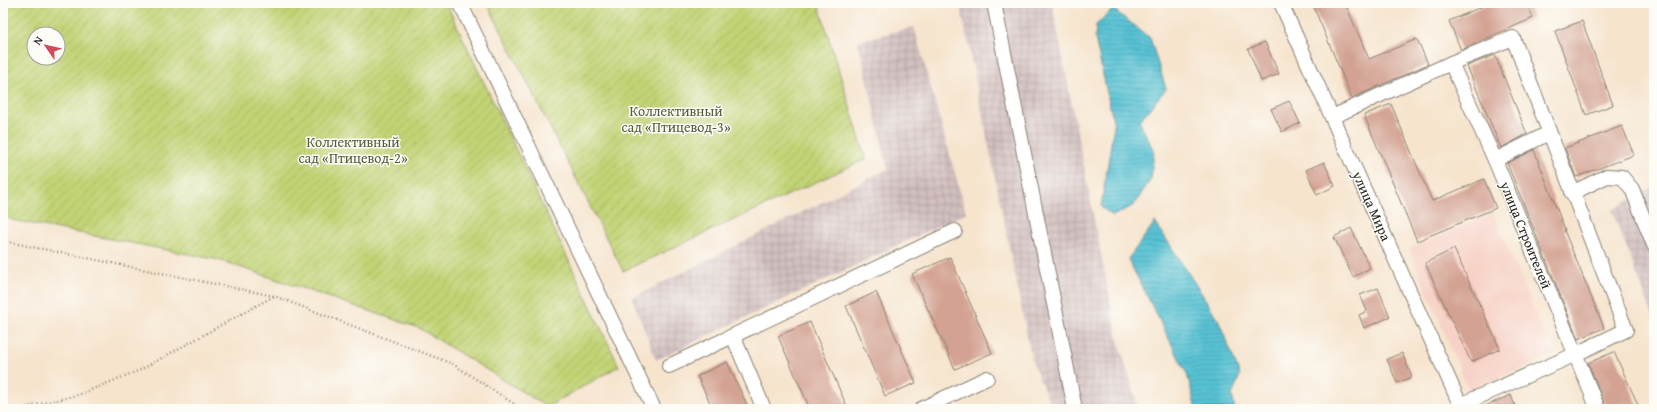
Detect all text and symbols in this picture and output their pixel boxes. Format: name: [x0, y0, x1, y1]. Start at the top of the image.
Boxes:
north arrow: [26, 26, 66, 66]
text: N: [29, 32, 47, 48]
park label: Коллективный сад «Птицевод-3»: [621, 101, 731, 137]
park label: Коллективный сад «Птицевод-2»: [298, 132, 408, 168]
street label: улица Мира: [1347, 167, 1396, 244]
street label: улица Строителей: [1495, 177, 1557, 292]

